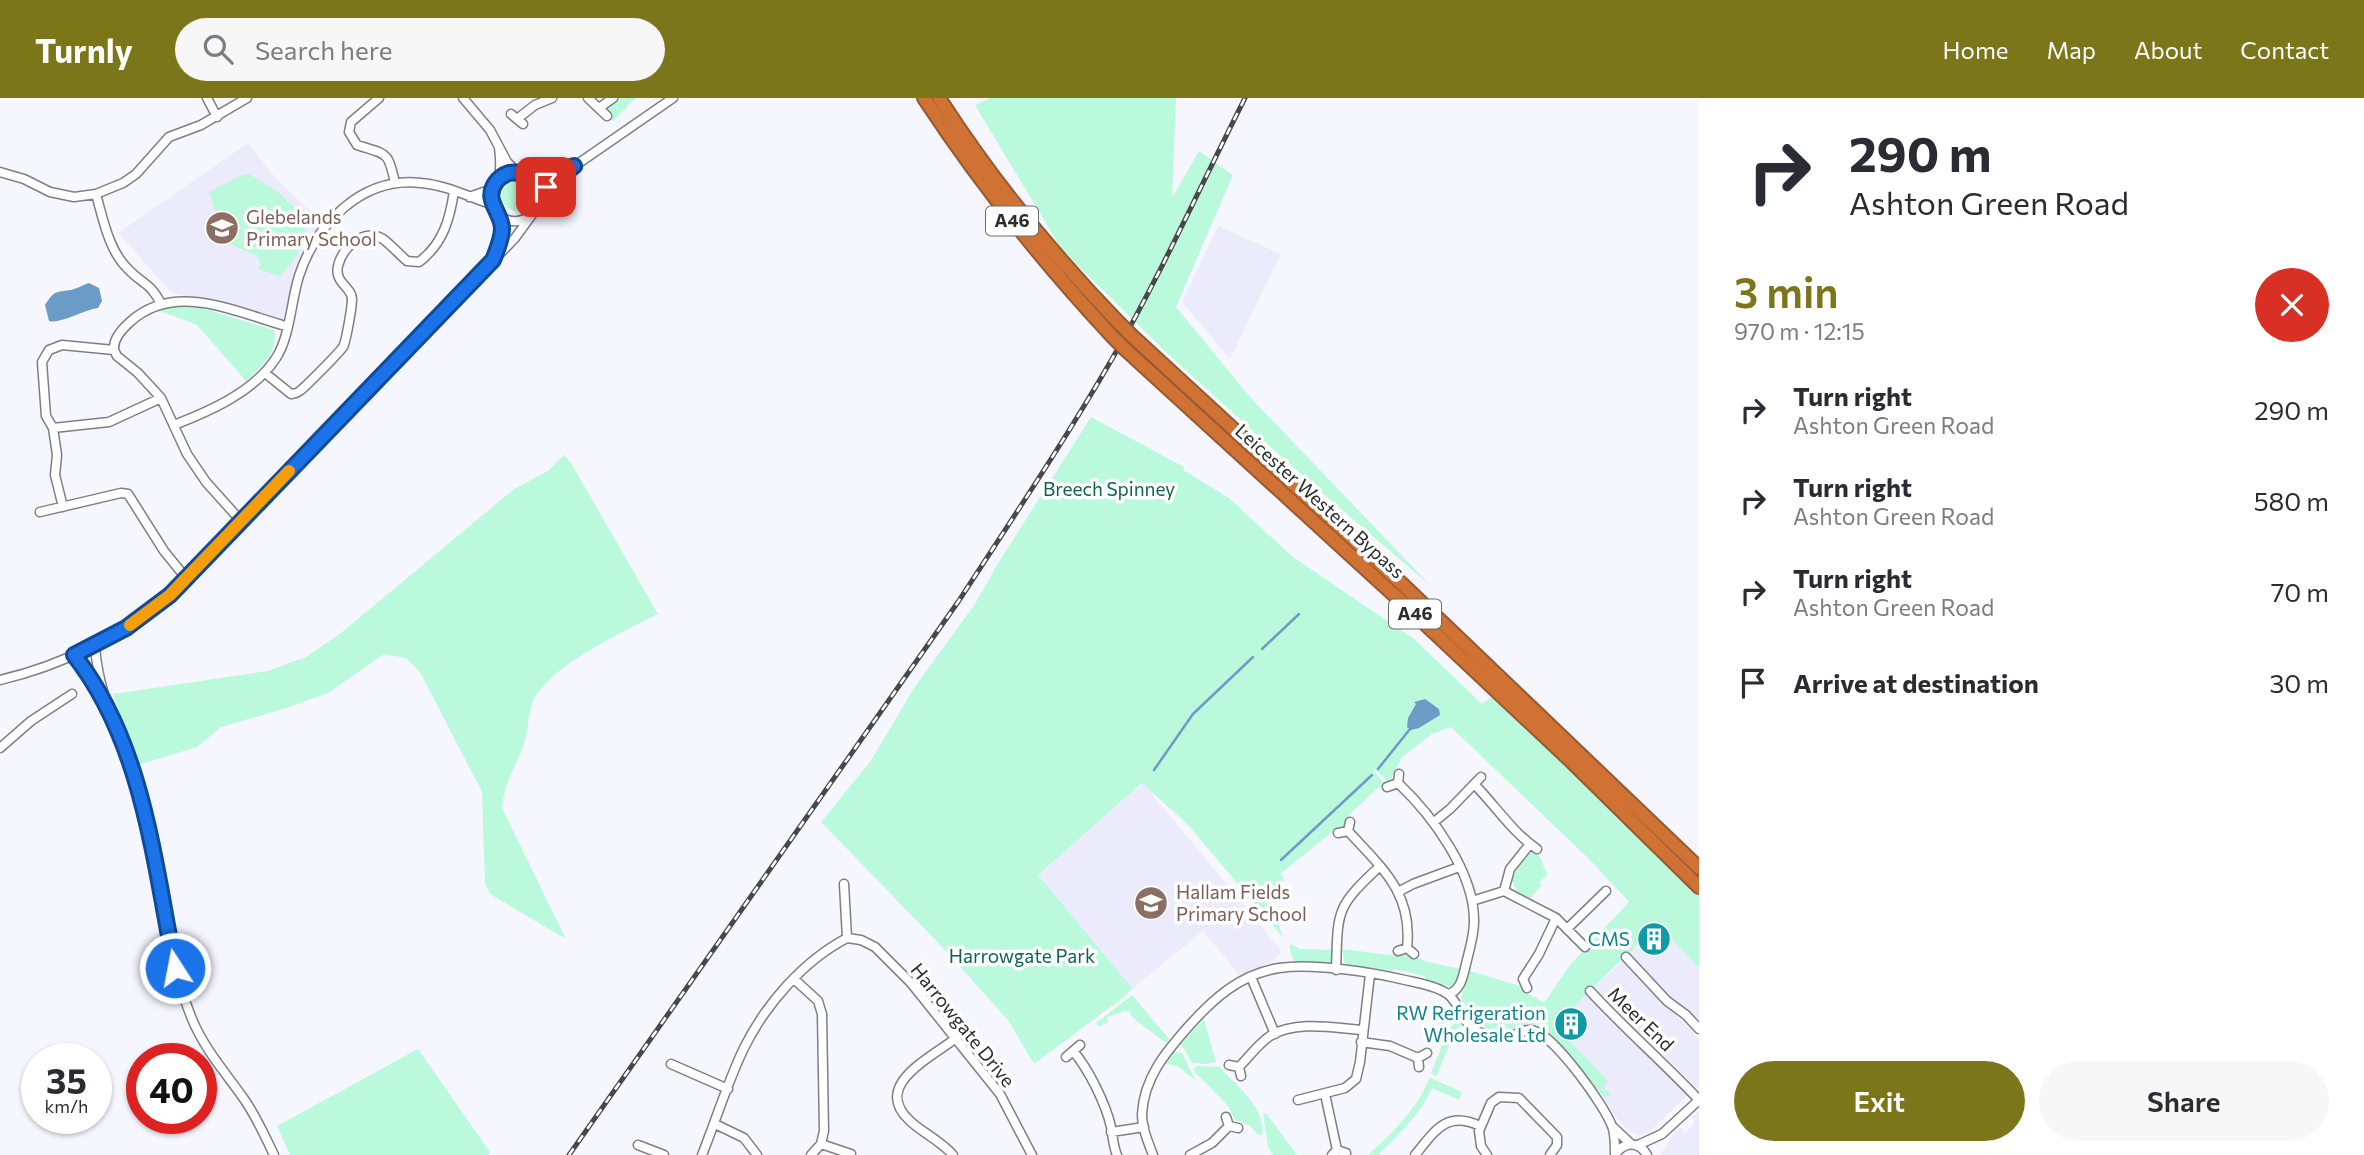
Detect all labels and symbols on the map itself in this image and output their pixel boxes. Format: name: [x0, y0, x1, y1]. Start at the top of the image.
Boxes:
pin: [516, 157, 576, 217]
place label: Glebelands Primary School: [246, 205, 377, 250]
road number: A46: [986, 207, 1038, 236]
school or university icon: Glebelands Primary School: [203, 209, 241, 247]
street label: Leicester Western Bypass: [1231, 419, 1410, 583]
park label: Breech Spinney: [1043, 477, 1175, 500]
road number: A46: [1389, 600, 1441, 628]
place label: Hallam Fields Primary School: [1176, 880, 1307, 925]
school or university icon: Hallam Fields Primary School: [1132, 884, 1170, 922]
building icon: CMS: [1635, 920, 1673, 958]
place label: CMS: [1588, 927, 1630, 950]
position arrow: [138, 931, 212, 1005]
park label: Harrowgate Park: [949, 944, 1095, 967]
street label: Harrowgate Drive: [906, 958, 1020, 1091]
street label: Meer End: [1604, 982, 1679, 1056]
place label: RW Refrigeration Wholesale Ltd: [1396, 1001, 1546, 1046]
building icon: RW Refrigeration Wholesale Ltd: [1552, 1005, 1590, 1043]
speed limit sign: 40: [126, 1043, 217, 1134]

